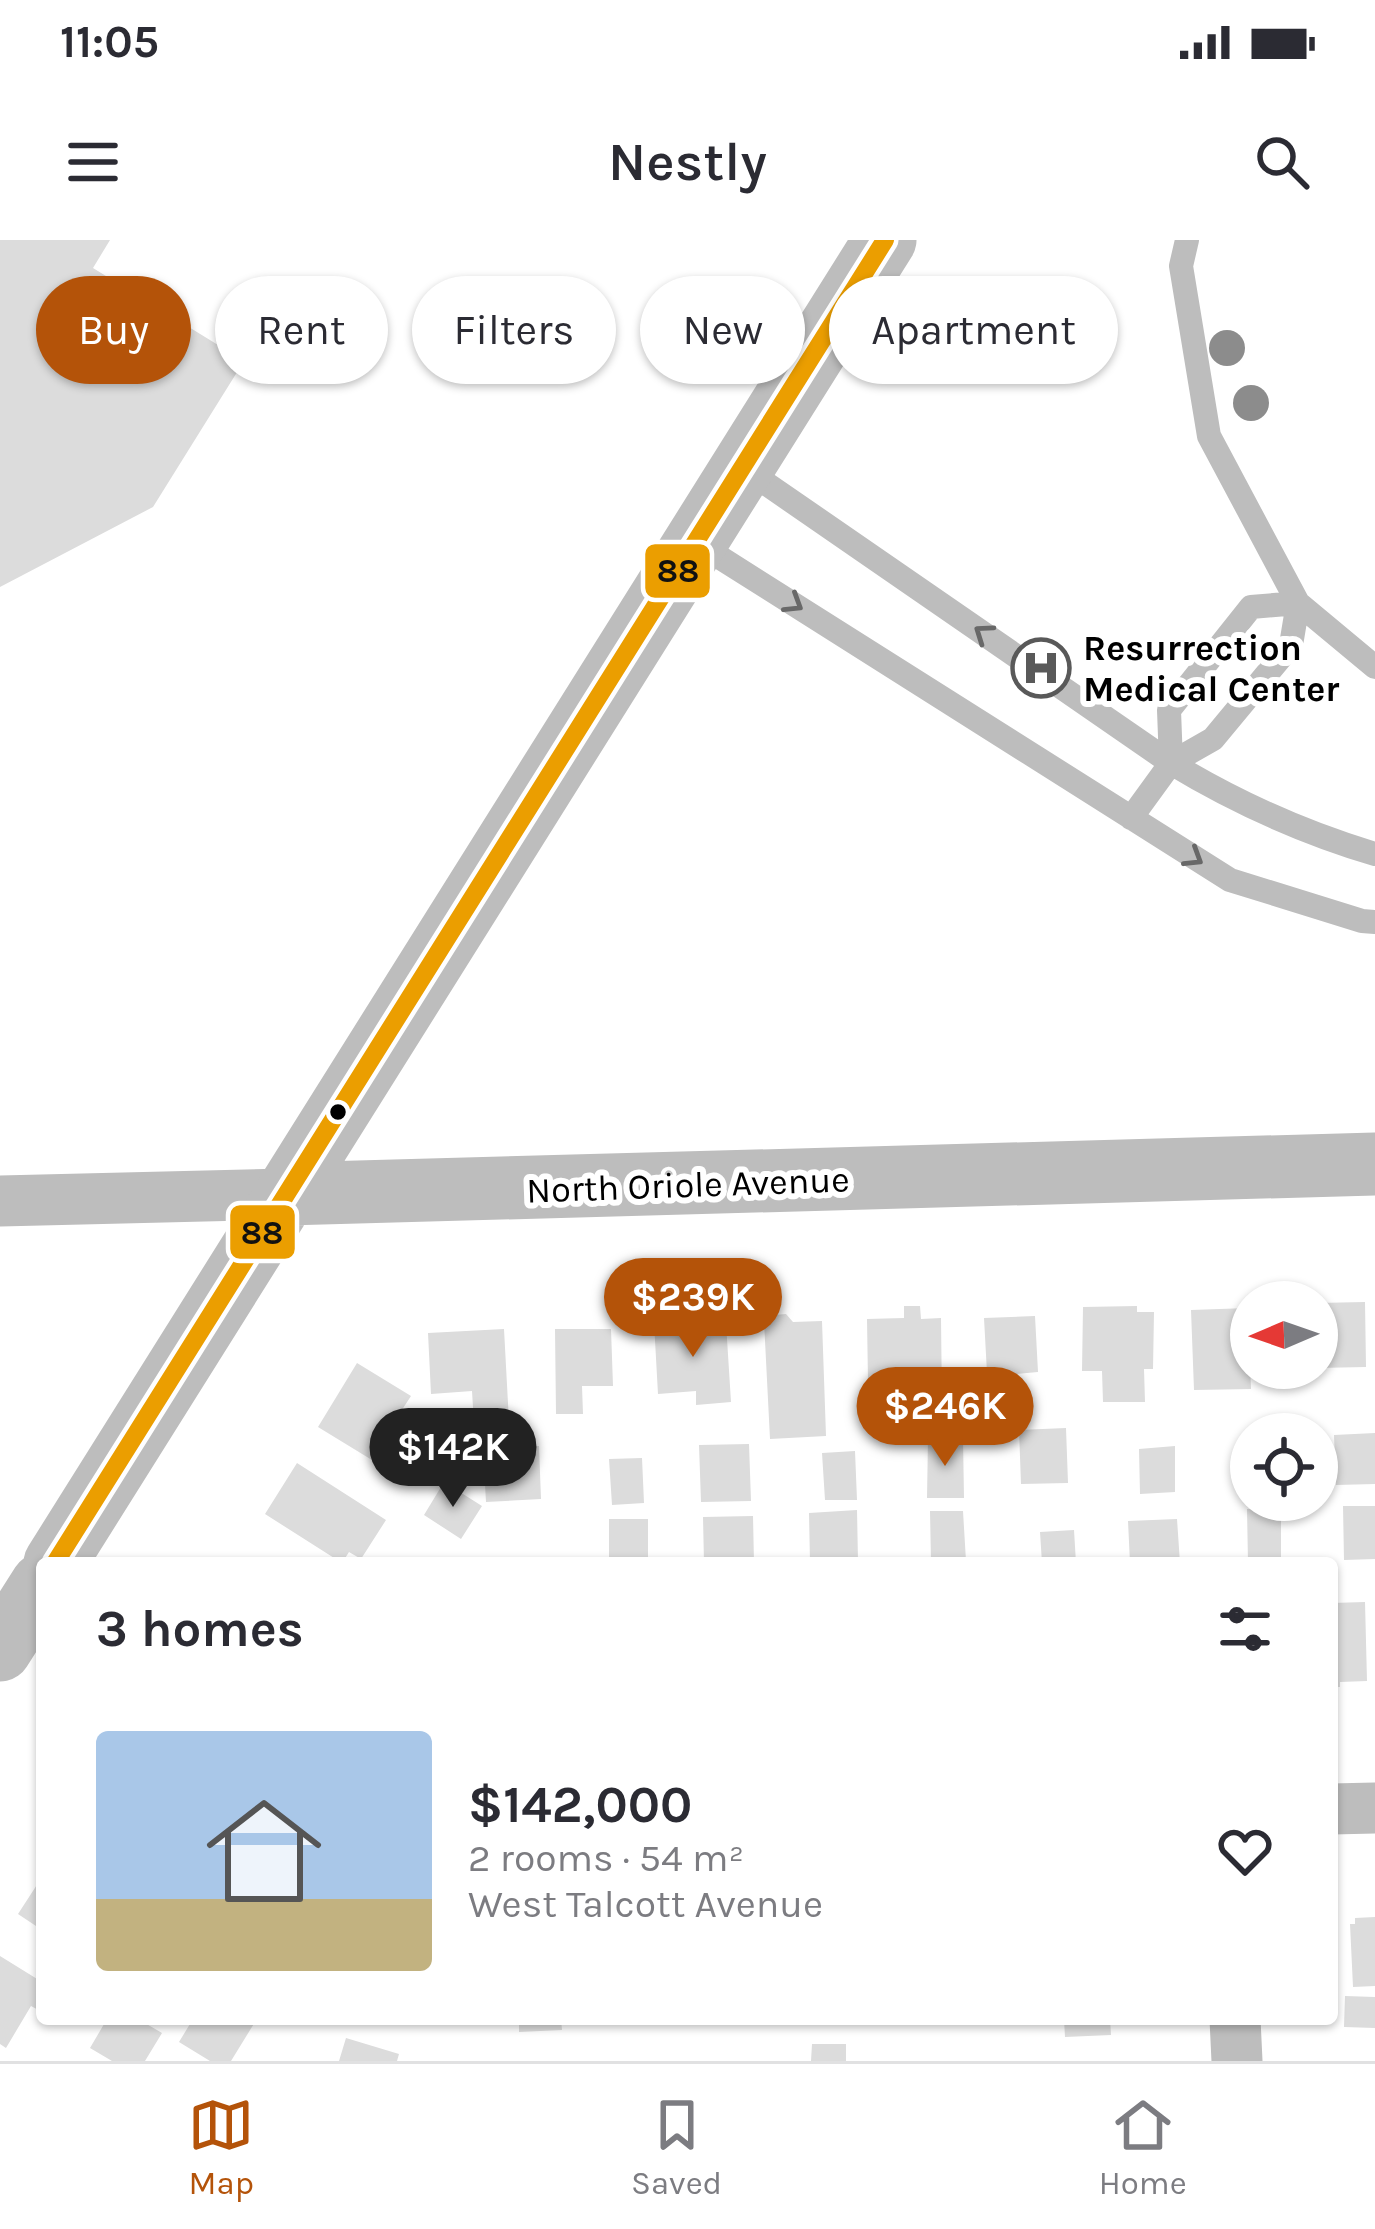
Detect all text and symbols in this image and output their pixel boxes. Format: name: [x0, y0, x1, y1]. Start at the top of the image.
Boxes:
text: 11:05: [60, 16, 159, 68]
icon: menu: [60, 129, 126, 195]
icon: search: [1249, 129, 1315, 195]
text: Nestly: [608, 130, 767, 194]
chip: Buy: [36, 276, 191, 384]
chip: Rent: [215, 276, 388, 384]
chip: Filters: [412, 276, 616, 384]
chip: New: [640, 276, 805, 384]
chip: Apartment: [829, 276, 1118, 384]
line badge: 88: [643, 542, 712, 600]
text: 88: [657, 552, 699, 590]
one-way arrow: [781, 590, 803, 612]
one-way arrow: [974, 625, 996, 647]
place label: Resurrection Medical Center: [1083, 627, 1339, 710]
hospital icon: Resurrection Medical Center: [1010, 637, 1072, 699]
one-way arrow: [1181, 844, 1203, 866]
unlabelled marker: [327, 1101, 349, 1123]
street label: North Oriole Avenue: [526, 1158, 850, 1212]
line badge: 88: [228, 1203, 297, 1261]
text: 88: [241, 1214, 283, 1252]
pin: $239K: [609, 1258, 777, 1360]
text: $239K: [631, 1274, 755, 1320]
north arrow: [1230, 1281, 1338, 1389]
map controls: [1230, 1281, 1338, 1521]
pin: $246K: [861, 1367, 1029, 1469]
text: $246K: [884, 1383, 1006, 1429]
pin: $142K: [369, 1408, 537, 1510]
button: locate: [1230, 1413, 1338, 1521]
text: $142K: [396, 1424, 510, 1470]
icon: filters: [1212, 1596, 1278, 1662]
text: 3 homes: [96, 1599, 304, 1659]
text: $142,000: [468, 1775, 692, 1835]
icon: home: [192, 1779, 336, 1923]
icon: heart: [1212, 1818, 1278, 1884]
text: 2 rooms · 54 m²: [468, 1835, 744, 1881]
text: West Talcott Avenue: [468, 1881, 823, 1927]
tab: Map: [188, 2092, 254, 2202]
tab: Saved: [631, 2092, 722, 2202]
tab: Home: [1099, 2092, 1187, 2202]

